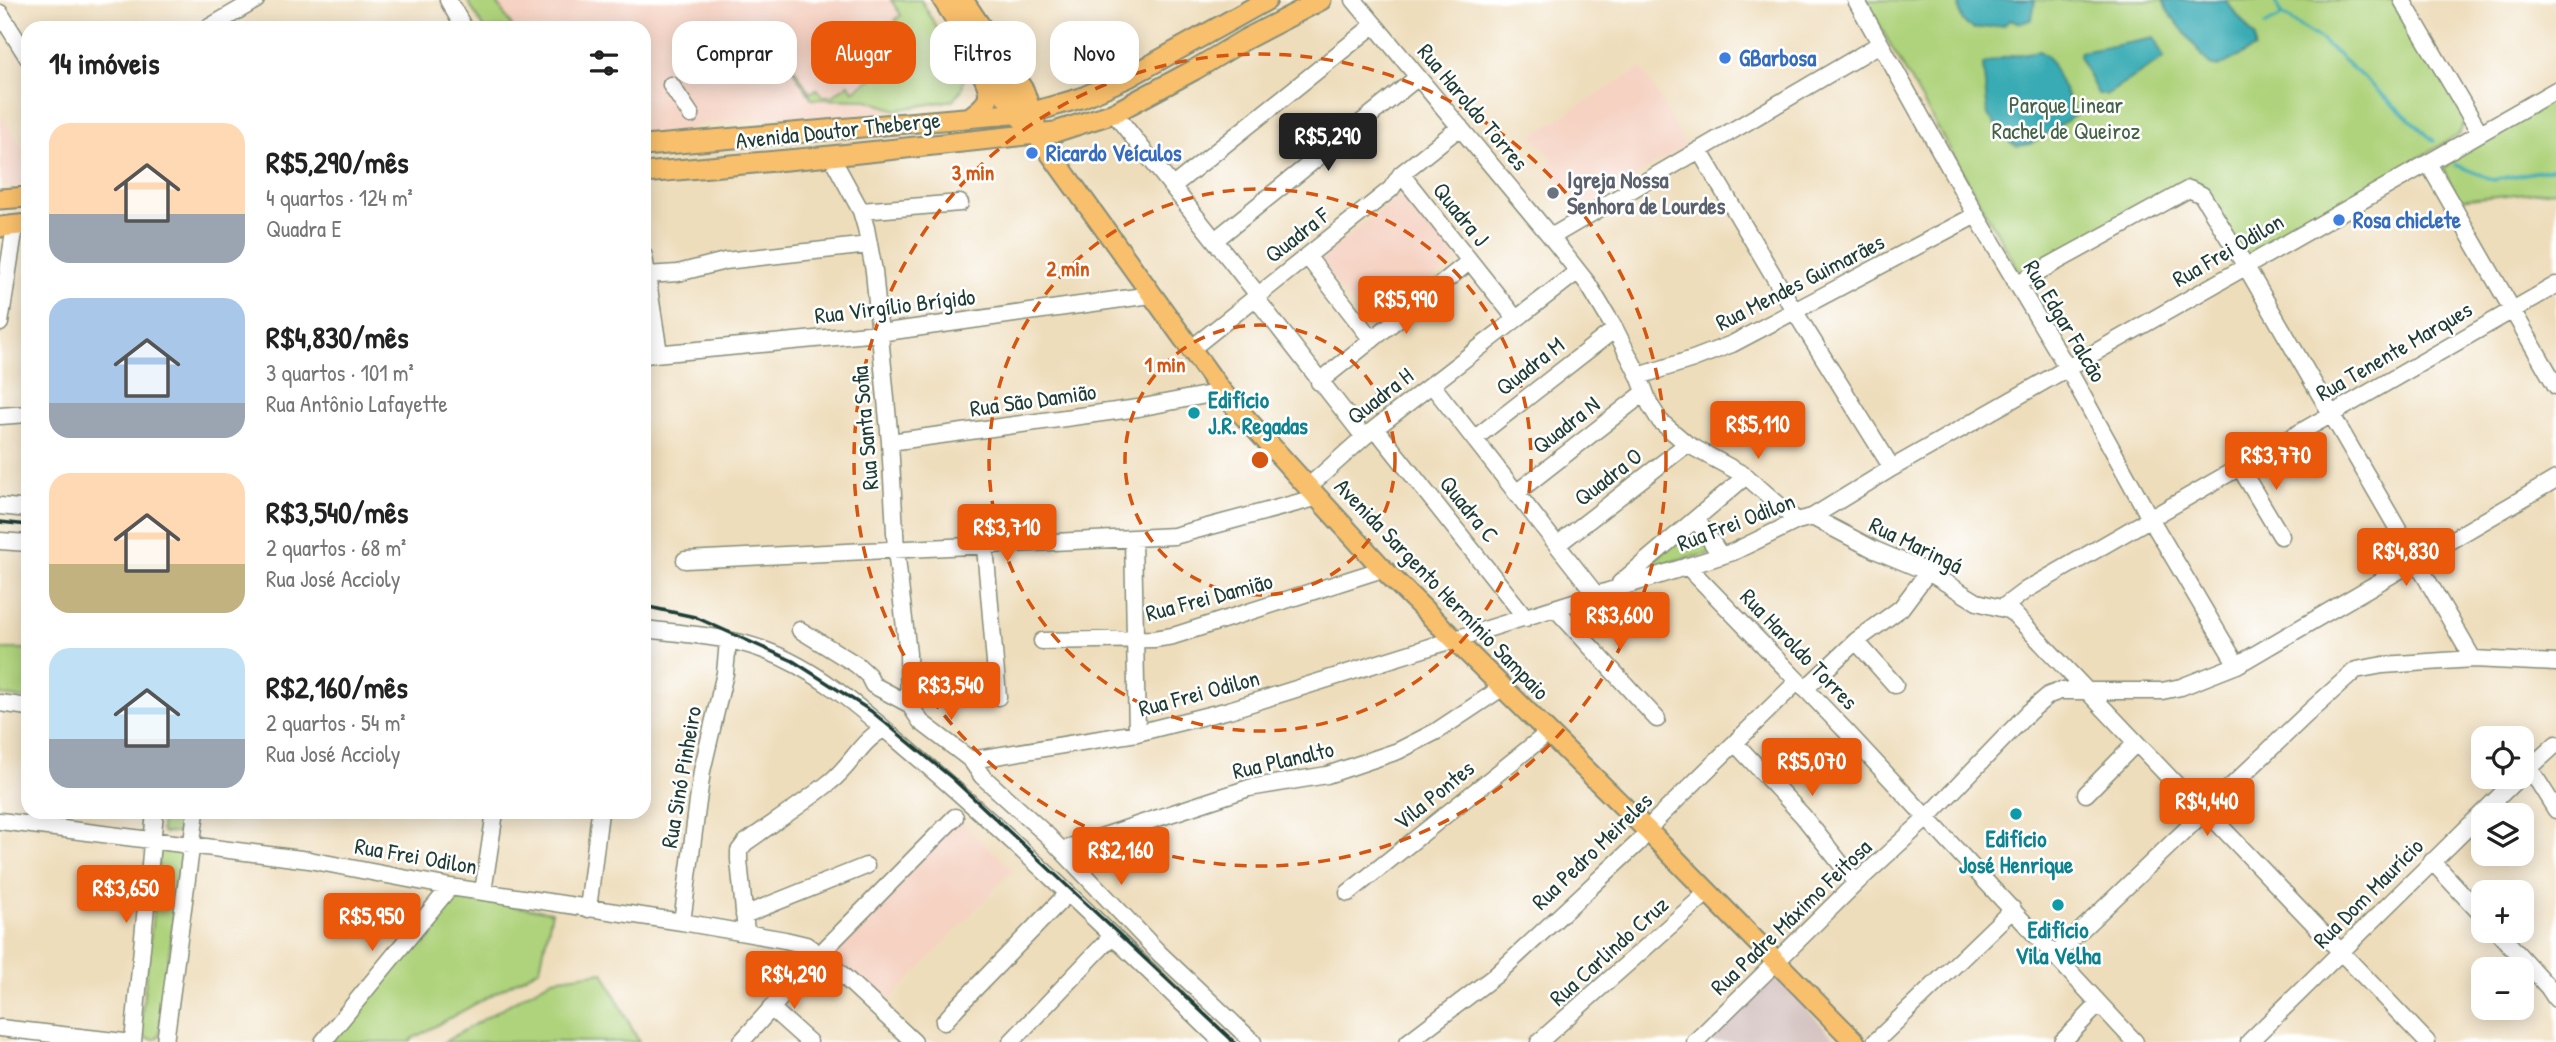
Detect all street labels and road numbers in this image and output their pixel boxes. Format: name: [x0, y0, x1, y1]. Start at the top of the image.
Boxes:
street label: Rua Haroldo Torres: [1411, 36, 1536, 177]
street label: Avenida Doutor Theberge: [734, 103, 942, 156]
street label: Quadra J: [1426, 175, 1497, 252]
street label: Quadra F: [1258, 199, 1336, 270]
street label: Rua Frei Odilon: [2166, 205, 2289, 294]
street label: Rua Mendes Guimarães: [1710, 226, 1890, 337]
street label: Rua Edgar Falcão: [2017, 254, 2114, 388]
street label: Rua Virgílio Brígido: [813, 280, 977, 331]
street label: Rua Tenente Marques: [2310, 293, 2478, 408]
street label: Quadra M: [1489, 329, 1570, 402]
street label: Quadra H: [1340, 360, 1419, 431]
street label: Rua Santa Sofia: [844, 365, 885, 491]
street label: Rua São Damião: [968, 375, 1098, 424]
street label: Quadra N: [1526, 388, 1606, 461]
street label: Quadra O: [1567, 440, 1648, 513]
street label: Quadra C: [1433, 469, 1506, 549]
street label: Avenida Sargento Hermínio Sampaio: [1328, 471, 1557, 706]
street label: Rua Frei Odilon: [1673, 485, 1799, 558]
street label: Rua Maringá: [1864, 509, 1968, 580]
street label: Rua Frei Damião: [1142, 565, 1276, 628]
street label: Rua Haroldo Torres: [1734, 581, 1865, 716]
street label: Rua Frei Odilon: [1135, 662, 1263, 723]
street label: Rua Sinó Pinheiro: [653, 704, 708, 850]
street label: Rua Planalto: [1229, 733, 1336, 786]
street label: Vila Pontes: [1387, 753, 1481, 837]
street label: Rua Pedro Meireles: [1525, 785, 1659, 916]
street label: Rua Frei Odilon: [352, 830, 480, 882]
street label: Rua Dom Maurício: [2306, 831, 2430, 955]
street label: Rua Padre Máximo Feitosa: [1703, 832, 1878, 1002]
street label: Rua Carlindo Cruz: [1543, 889, 1675, 1012]

